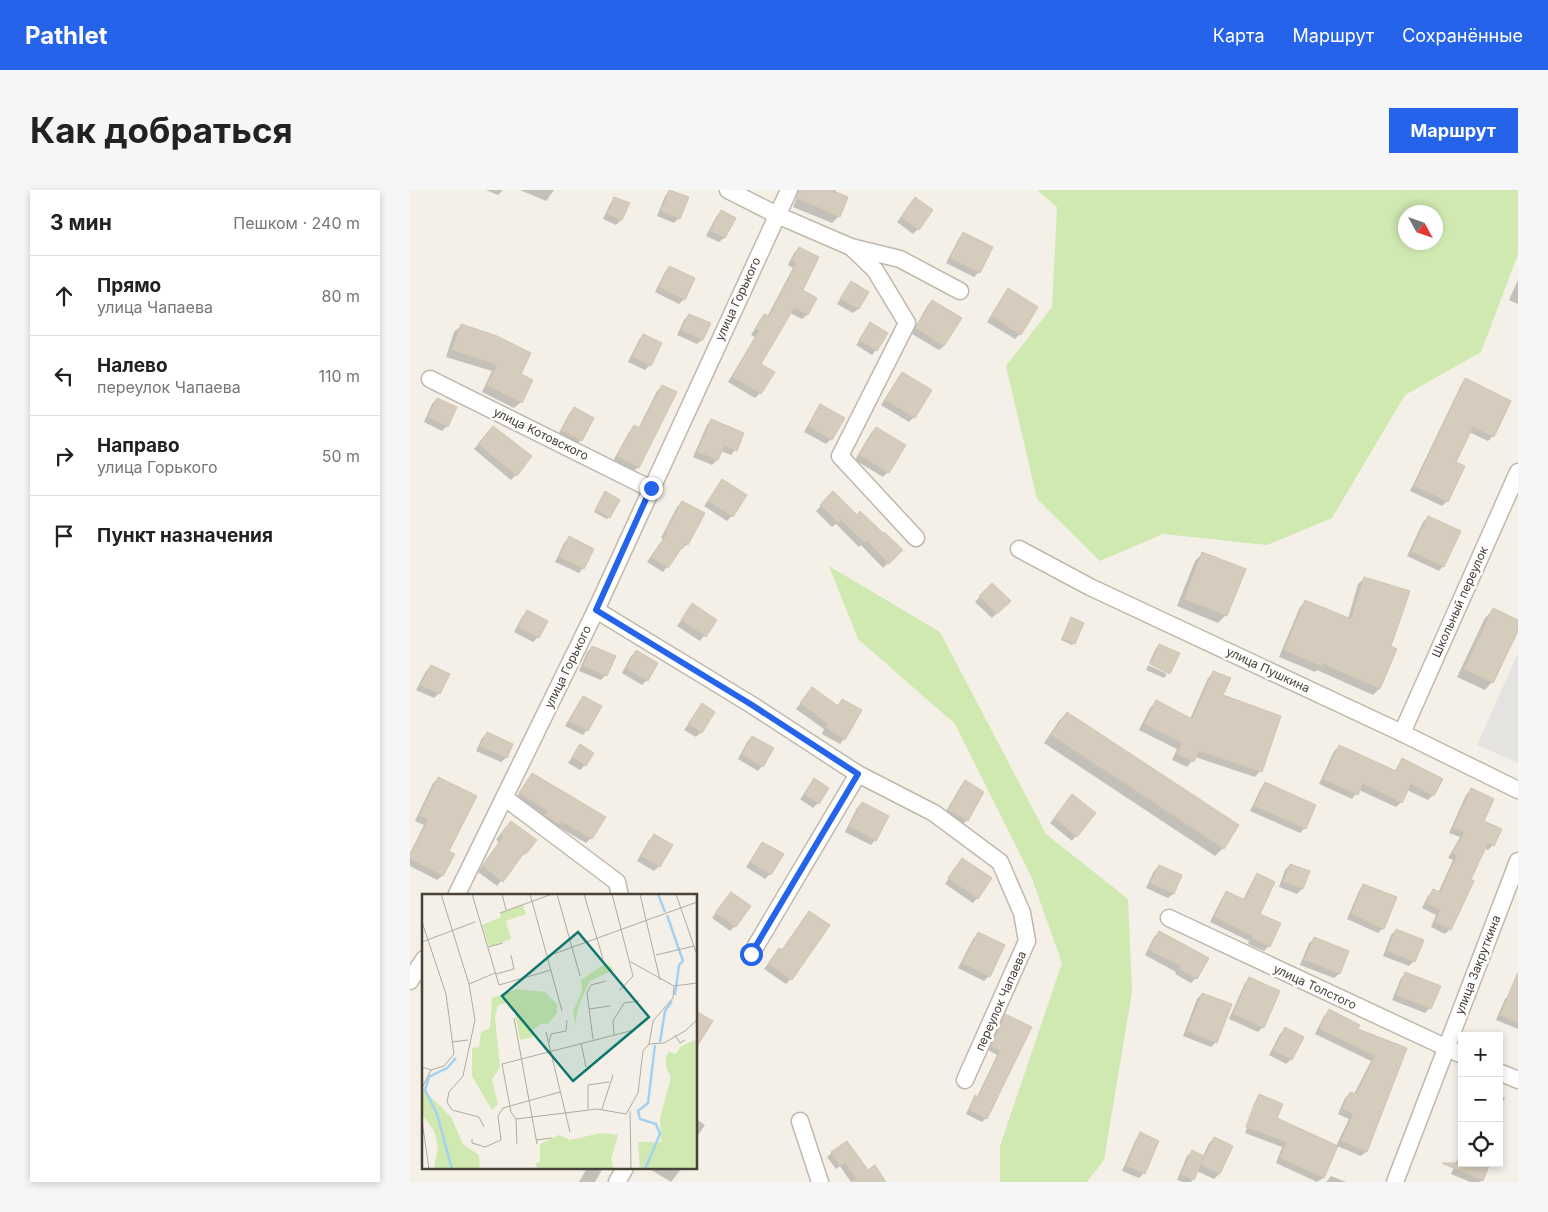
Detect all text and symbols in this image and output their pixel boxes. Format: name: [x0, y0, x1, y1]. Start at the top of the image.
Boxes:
text: Pathlet: [25, 21, 108, 50]
text: Карта: [1213, 25, 1265, 46]
text: Маршрут: [1293, 25, 1374, 46]
text: Сохранённые: [1402, 25, 1523, 46]
button: Маршрут: [1389, 108, 1518, 153]
text: Как добраться: [30, 109, 293, 151]
north arrow: [1398, 205, 1443, 250]
text: 3 мин: [50, 210, 112, 235]
text: Пешком · 240 m: [233, 213, 360, 233]
street label: улица Горького: [712, 255, 763, 343]
text: Прямо: [97, 274, 161, 297]
icon: ahead: [50, 282, 78, 310]
text: 80 m: [321, 286, 360, 306]
text: улица Чапаева: [97, 297, 213, 317]
text: Налево: [97, 354, 168, 377]
icon: left: [50, 362, 78, 390]
text: 110 m: [318, 366, 360, 386]
text: переулок Чапаева: [97, 377, 241, 397]
street label: улица Котовского: [491, 404, 591, 463]
text: Направо: [97, 434, 180, 457]
icon: right: [50, 442, 78, 470]
text: 50 m: [322, 446, 360, 466]
text: улица Горького: [97, 457, 218, 477]
route end: [640, 477, 663, 500]
icon: arrive: [50, 522, 78, 550]
text: Пункт назначения: [97, 524, 273, 547]
street label: Школьный переулок: [1428, 544, 1491, 660]
street label: улица Горького: [541, 623, 594, 711]
street label: улица Пушкина: [1224, 644, 1312, 695]
inset map: [422, 894, 698, 1170]
street label: улица Закруткина: [1452, 913, 1503, 1017]
route start: [740, 943, 763, 966]
street label: переулок Чапаева: [972, 949, 1029, 1053]
street label: улица Толстого: [1271, 961, 1359, 1012]
map controls: [1458, 1032, 1503, 1167]
button: +: [1458, 1032, 1503, 1077]
button: −: [1458, 1077, 1503, 1122]
button: locate: [1458, 1122, 1503, 1167]

